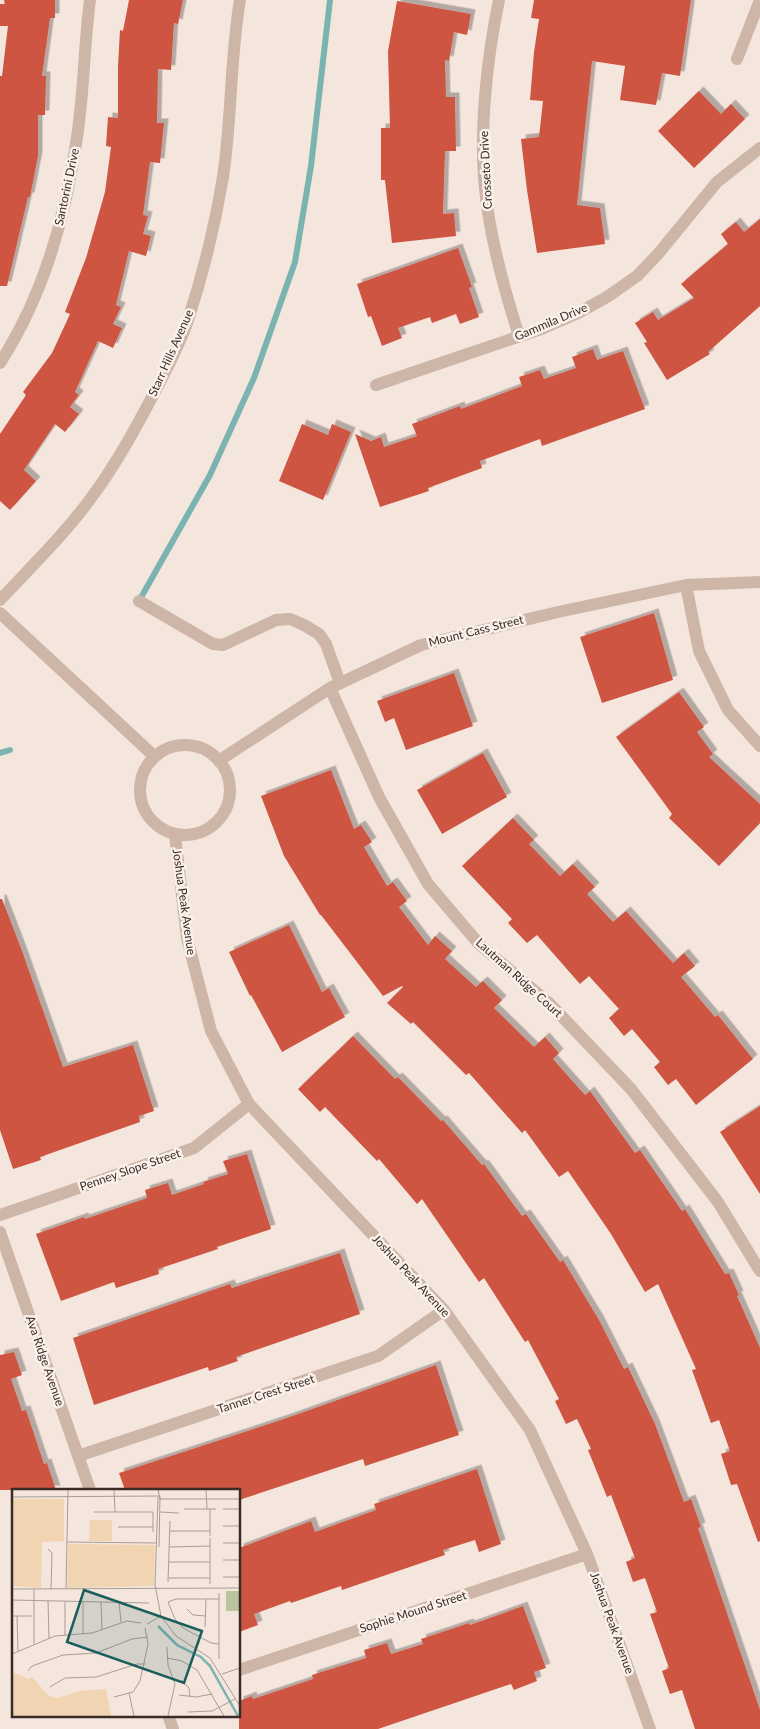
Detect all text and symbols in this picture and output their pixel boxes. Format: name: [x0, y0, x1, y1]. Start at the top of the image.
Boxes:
street label: Crosseto Drive: [476, 131, 495, 210]
street label: Santorini Drive: [51, 147, 82, 227]
street label: Gammila Drive: [512, 299, 590, 344]
street label: Starr Hills Avenue: [145, 307, 196, 398]
street label: Mount Cass Street: [427, 611, 526, 650]
street label: Joshua Peak Avenue: [170, 848, 199, 956]
street label: Lautman Ridge Court: [473, 935, 566, 1021]
street label: Penney Slope Street: [77, 1145, 183, 1194]
street label: Joshua Peak Avenue: [369, 1231, 453, 1320]
street label: Ava Ridge Avenue: [23, 1314, 68, 1408]
street label: Tanner Crest Street: [215, 1371, 317, 1416]
inset map: [12, 1489, 240, 1716]
street label: Joshua Peak Avenue: [587, 1570, 638, 1676]
street label: Sophie Mound Street: [357, 1587, 469, 1636]

